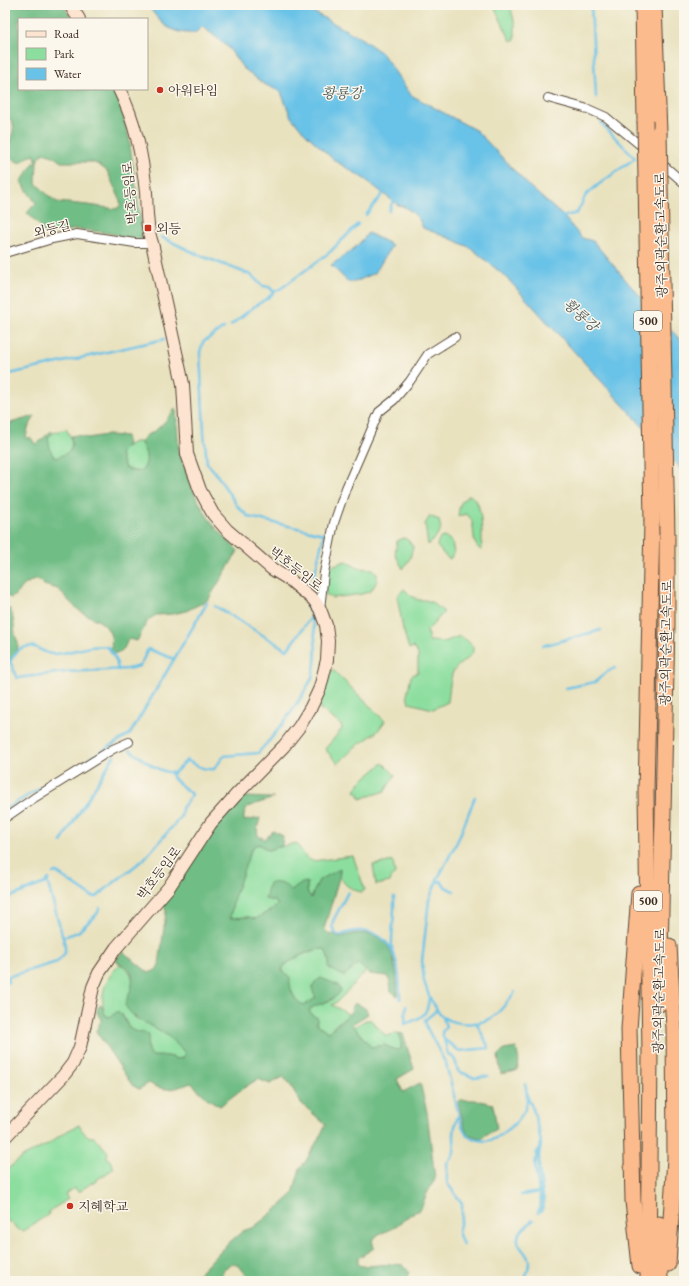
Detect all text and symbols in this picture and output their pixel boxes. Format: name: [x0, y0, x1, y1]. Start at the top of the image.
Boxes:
legend: [18, 18, 148, 90]
text: Road: [54, 26, 80, 42]
text: Park: [54, 46, 75, 62]
text: Water: [54, 66, 81, 82]
place label: 아워타임: [168, 82, 218, 99]
water label: 황룡강: [322, 84, 365, 102]
marker: 아워타임: [155, 85, 165, 95]
street label: 박호등임로: [119, 161, 141, 225]
street label: 광주외곽순환고속도로: [651, 172, 671, 298]
street label: 외등길: [32, 216, 72, 242]
place label: 외등: [156, 220, 182, 237]
marker: 외등: [143, 223, 153, 233]
water label: 황룡강: [560, 295, 604, 337]
road number: 500: [634, 311, 662, 331]
street label: 박호등임로: [266, 543, 326, 595]
street label: 광주외곽순환고속도로: [656, 580, 676, 706]
street label: 박호등임로: [133, 842, 185, 903]
road number: 500: [634, 891, 662, 911]
street label: 광주외곽순환고속도로: [649, 928, 669, 1054]
place label: 지혜학교: [78, 1198, 129, 1215]
marker: 지혜학교: [65, 1201, 75, 1211]

